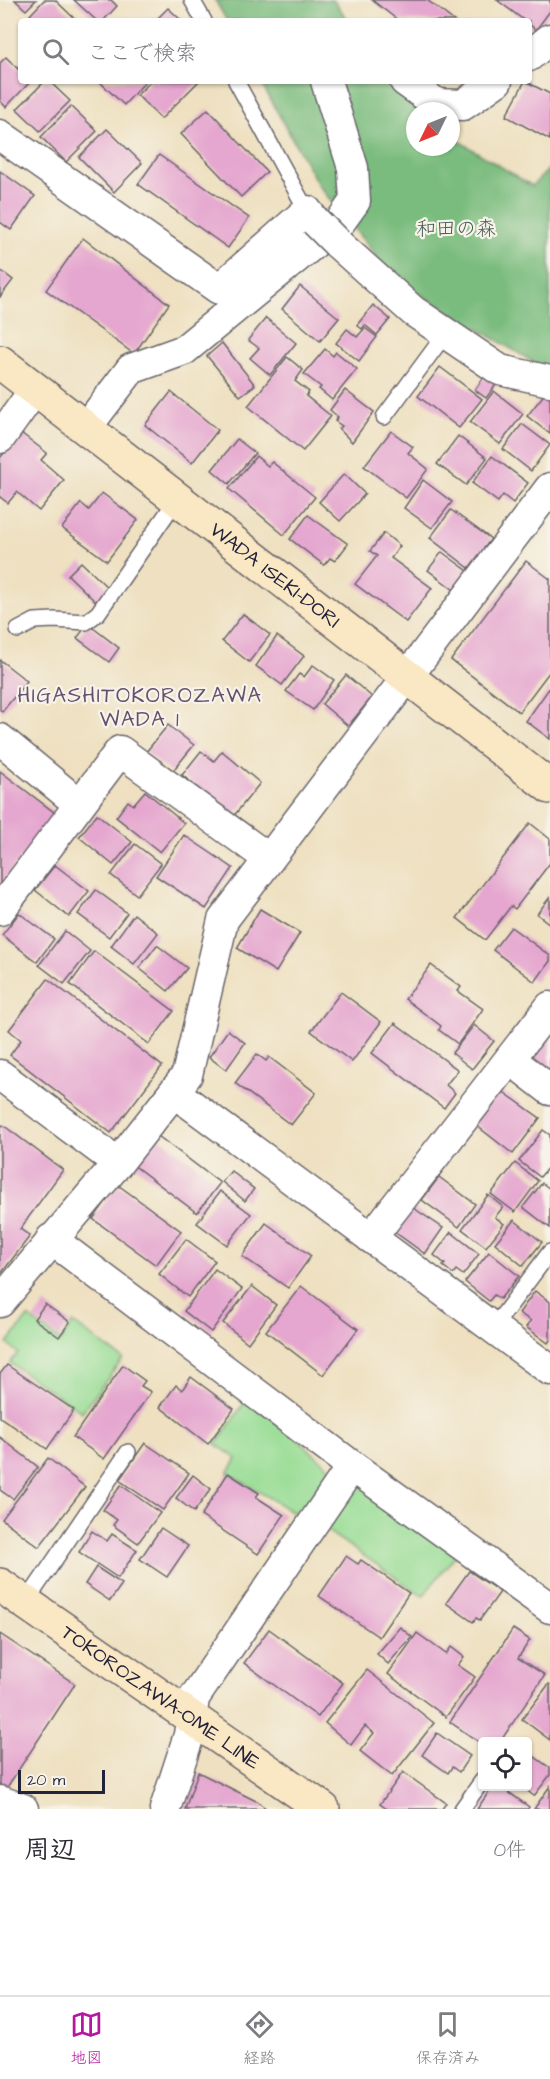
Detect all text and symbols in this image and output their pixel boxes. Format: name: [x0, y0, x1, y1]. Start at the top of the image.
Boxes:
search box: [18, 18, 532, 84]
icon: search: [39, 35, 72, 68]
text: ここで検索: [87, 38, 197, 69]
north arrow: [406, 102, 460, 156]
park label: 和田の森: [416, 215, 496, 243]
street label: WADA ISEKI-DORI: [204, 516, 346, 635]
district label: HIGASHITOKOROZAWA WADA 1: [18, 681, 262, 734]
street label: TOKOROZAWA-OME LINE: [55, 1619, 266, 1776]
map controls: [478, 1737, 532, 1791]
button: locate: [478, 1737, 532, 1791]
scale bar: [18, 1767, 105, 1794]
text: 20 m: [27, 1769, 65, 1791]
text: 周辺: [24, 1832, 76, 1868]
text: 0件: [493, 1836, 526, 1864]
tab: 地図: [70, 2008, 103, 2069]
tab: 経路: [243, 2008, 276, 2069]
tab: 保存済み: [416, 2008, 480, 2069]

